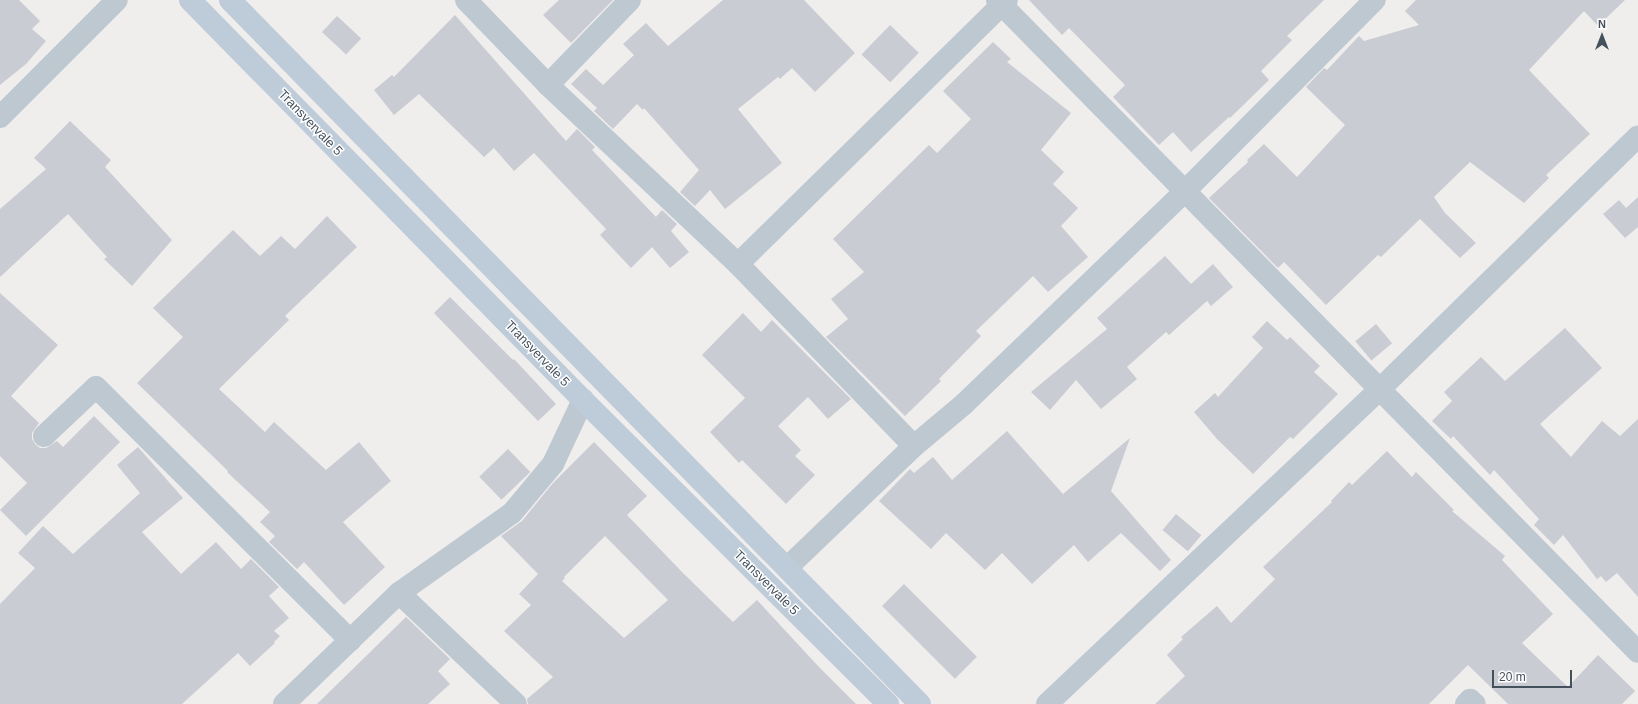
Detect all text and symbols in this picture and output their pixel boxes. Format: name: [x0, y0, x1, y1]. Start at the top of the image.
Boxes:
north arrow: [1582, 16, 1622, 56]
text: N: [1598, 18, 1606, 30]
street label: Transvervale 5: [275, 87, 345, 159]
street label: Transvervale 5: [502, 318, 572, 390]
street label: Transvervale 5: [730, 547, 802, 619]
scale bar: [1494, 662, 1574, 688]
text: 20 m: [1499, 670, 1526, 684]

